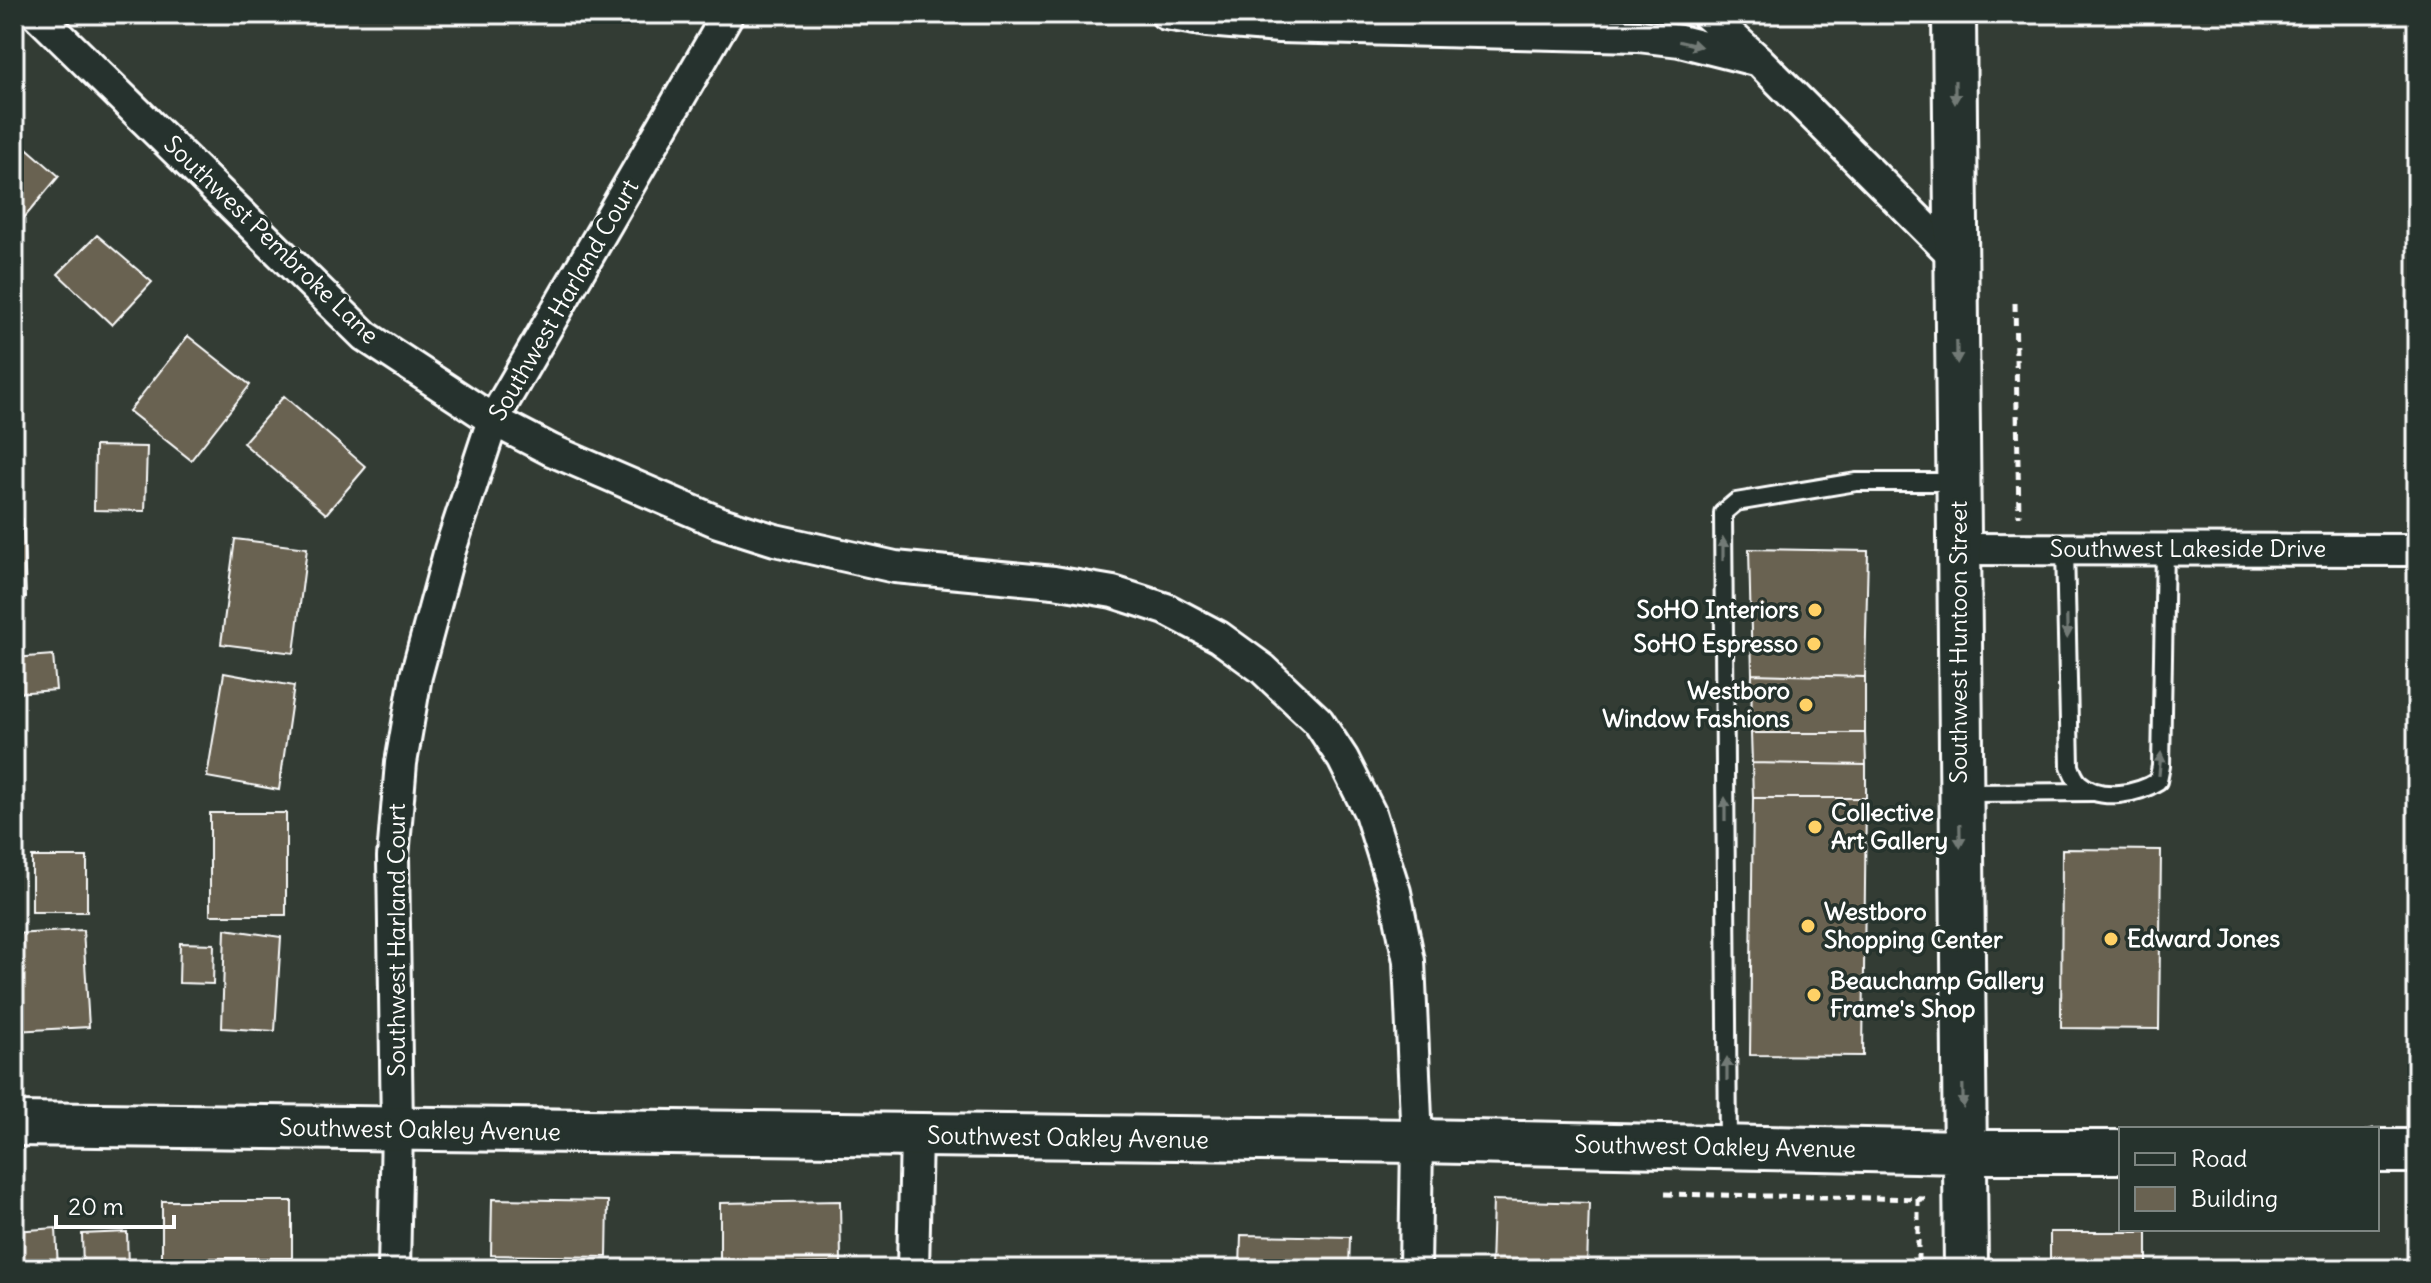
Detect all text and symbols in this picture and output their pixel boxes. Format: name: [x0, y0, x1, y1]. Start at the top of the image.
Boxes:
one-way arrow: [1677, 38, 1702, 51]
one-way arrow: [1949, 80, 1961, 105]
street label: Southwest Pembroke Lane: [158, 129, 385, 350]
street label: Southwest Harland Court: [482, 174, 645, 425]
one-way arrow: [1951, 340, 1963, 365]
street label: Southwest Huntoon Street: [1943, 501, 1973, 783]
street label: Southwest Lakeside Drive: [2050, 533, 2326, 563]
one-way arrow: [1717, 536, 1730, 561]
place label: SoHO Interiors: [1637, 594, 1799, 624]
marker: SoHO Interiors: [1806, 601, 1824, 619]
one-way arrow: [2060, 615, 2073, 640]
place label: SoHO Espresso: [1634, 628, 1798, 658]
marker: SoHO Espresso: [1805, 635, 1823, 653]
place label: Westboro Window Fashions: [1602, 675, 1790, 733]
marker: Westboro Window Fashions: [1797, 696, 1815, 714]
one-way arrow: [2154, 751, 2167, 776]
one-way arrow: [1719, 796, 1731, 821]
place label: Collective Art Gallery: [1831, 797, 1948, 855]
street label: Southwest Harland Court: [381, 803, 411, 1077]
marker: Collective Art Gallery: [1806, 818, 1824, 836]
one-way arrow: [1954, 824, 1967, 849]
place label: Westboro Shopping Center: [1824, 896, 2003, 954]
marker: Westboro Shopping Center: [1799, 917, 1817, 935]
place label: Edward Jones: [2127, 923, 2280, 953]
marker: Edward Jones: [2102, 930, 2120, 948]
place label: Beauchamp Gallery Frame's Shop: [1830, 965, 2045, 1023]
marker: Beauchamp Gallery Frame's Shop: [1805, 986, 1823, 1004]
one-way arrow: [1721, 1056, 1733, 1081]
one-way arrow: [1957, 1084, 1969, 1109]
street label: Southwest Oakley Avenue: [279, 1112, 561, 1146]
street label: Southwest Oakley Avenue: [927, 1120, 1209, 1154]
legend: [2119, 1127, 2379, 1231]
street label: Southwest Oakley Avenue: [1574, 1129, 1856, 1163]
text: Road: [2191, 1143, 2247, 1173]
scale bar: [56, 1179, 174, 1229]
text: Building: [2191, 1183, 2278, 1213]
text: 20 m: [68, 1191, 124, 1221]

